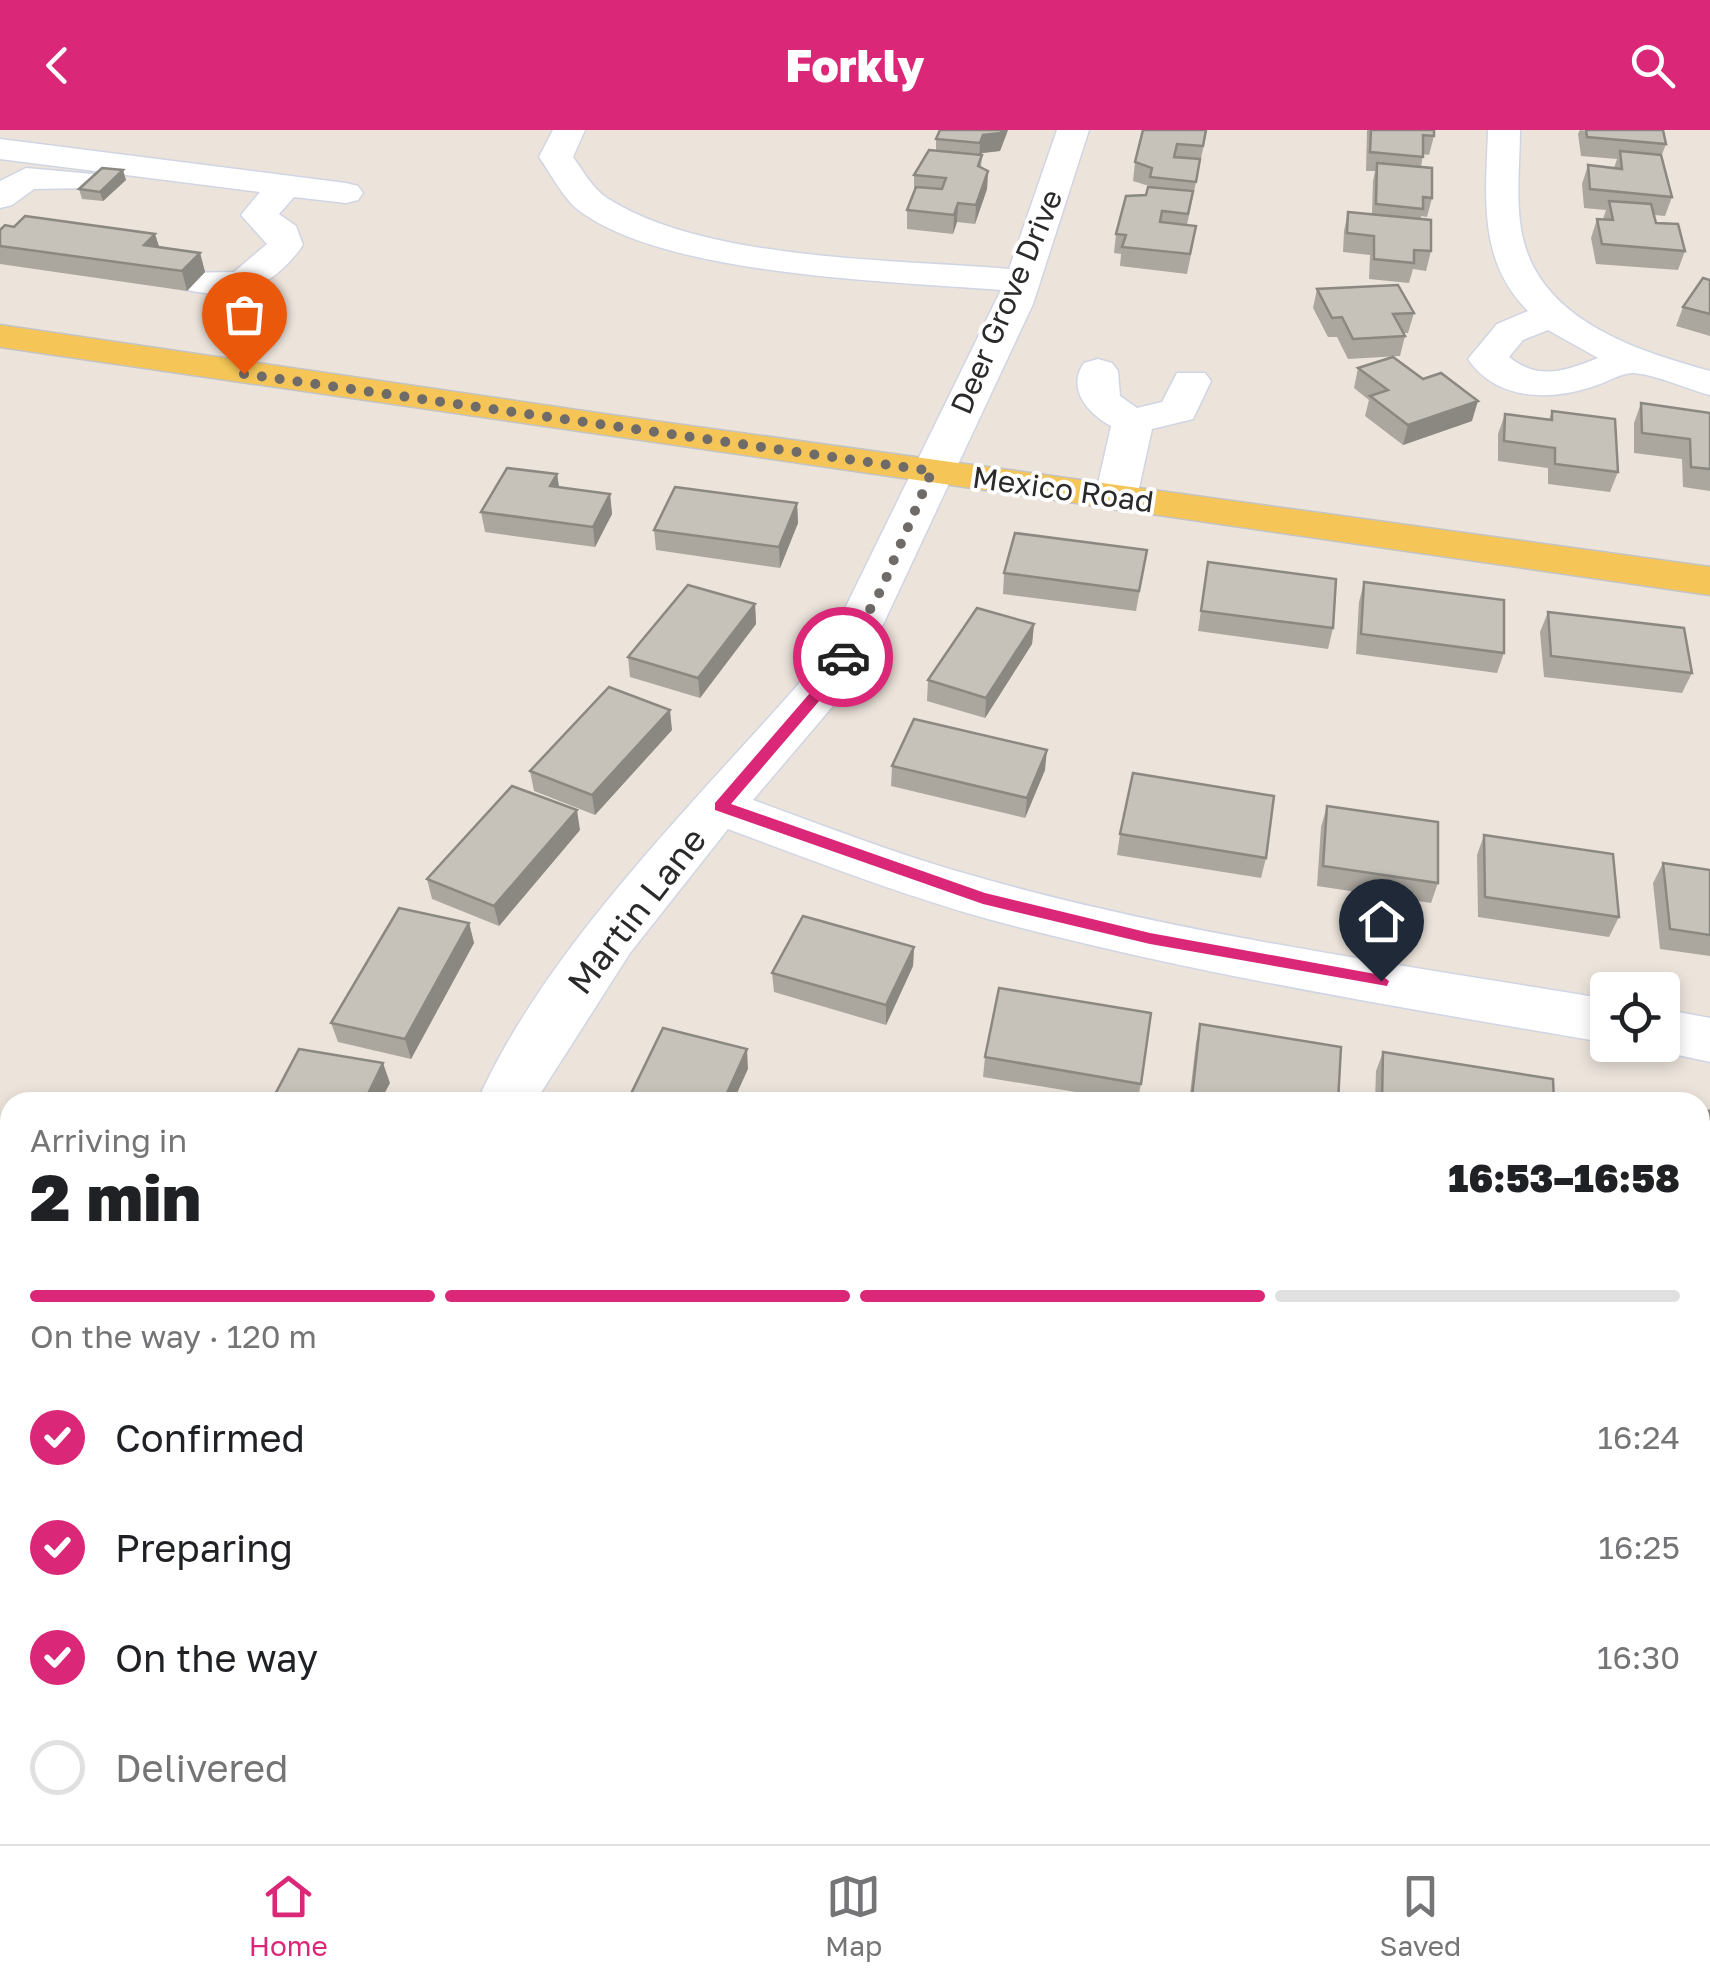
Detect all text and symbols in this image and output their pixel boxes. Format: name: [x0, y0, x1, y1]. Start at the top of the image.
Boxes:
icon: back: [30, 38, 85, 93]
text: Forkly: [785, 38, 925, 92]
icon: search: [1625, 38, 1680, 93]
street label: Deer Grove Drive: [943, 184, 1070, 419]
pin: [202, 272, 287, 375]
icon: bag: [217, 287, 272, 342]
street label: Mexico Road: [970, 458, 1156, 520]
courier: [793, 607, 893, 707]
icon: car: [816, 630, 871, 685]
street label: Martin Lane: [558, 819, 714, 1002]
pin: [1339, 879, 1424, 982]
icon: home: [1354, 894, 1409, 949]
map controls: [1590, 972, 1680, 1062]
button: locate: [1590, 972, 1680, 1062]
text: Arriving in: [30, 1121, 187, 1159]
text: 16:53–16:58: [1448, 1155, 1680, 1200]
text: 2 min: [30, 1157, 201, 1235]
text: On the way · 120 m: [30, 1317, 317, 1355]
icon: check: [30, 1410, 85, 1465]
text: Confirmed: [115, 1415, 305, 1460]
text: 16:24: [1597, 1418, 1680, 1456]
icon: check: [30, 1520, 85, 1575]
text: Preparing: [115, 1525, 293, 1570]
text: 16:25: [1598, 1528, 1680, 1566]
icon: check: [30, 1630, 85, 1685]
text: On the way: [115, 1635, 318, 1680]
text: 16:30: [1597, 1638, 1680, 1676]
text: Delivered: [115, 1745, 288, 1790]
tab: Home: [249, 1869, 328, 1962]
tab: Map: [825, 1869, 882, 1962]
tab: Saved: [1380, 1869, 1461, 1962]

